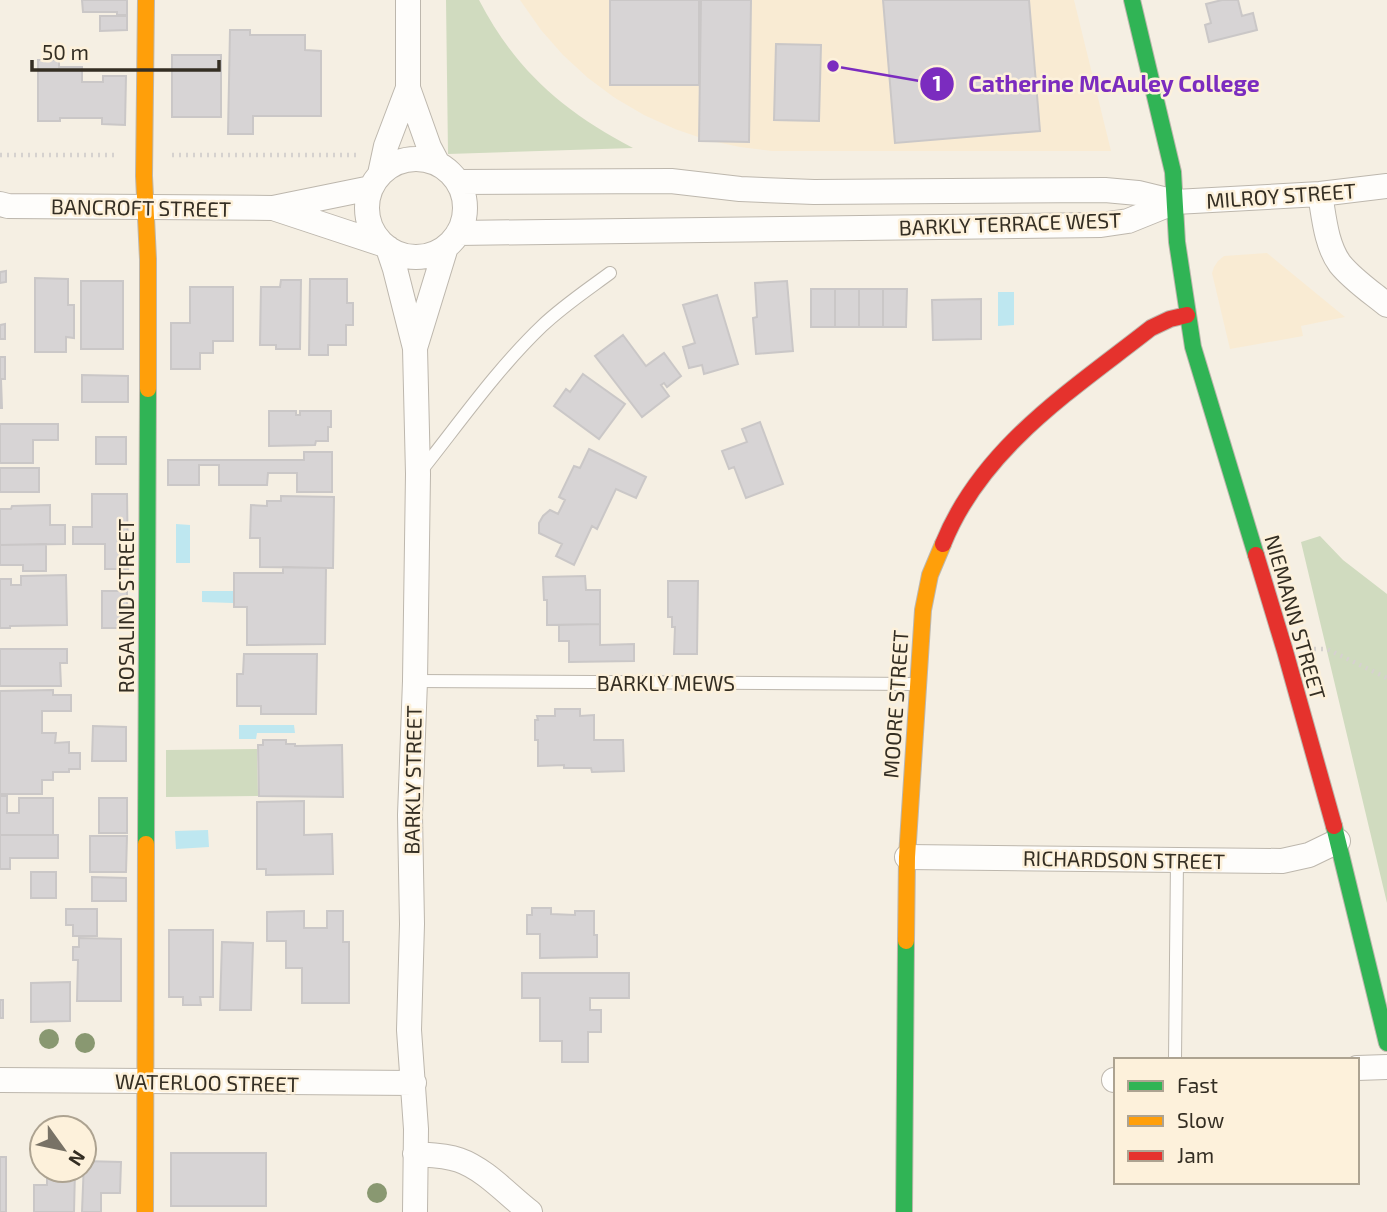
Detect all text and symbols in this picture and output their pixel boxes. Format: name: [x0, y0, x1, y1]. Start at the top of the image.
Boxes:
scale bar: [32, 28, 219, 72]
text: 50 m: [42, 39, 89, 64]
callout: Catherine McAuley College: [919, 62, 1274, 106]
text: Catherine McAuley College: [968, 69, 1260, 97]
text: 1: [932, 70, 942, 95]
street label: MILROY STREET: [1205, 177, 1357, 213]
street label: BANCROFT STREET: [51, 193, 231, 221]
street label: BARKLY TERRACE WEST: [898, 207, 1122, 239]
street label: ROSALIND STREET: [113, 519, 138, 693]
street label: NIEMANN STREET: [1260, 532, 1332, 702]
street label: MOORE STREET: [877, 629, 913, 779]
street label: BARKLY MEWS: [597, 670, 735, 695]
street label: BARKLY STREET: [398, 705, 426, 855]
street label: RICHARDSON STREET: [1023, 845, 1225, 873]
legend: [1114, 1058, 1359, 1184]
street label: WATERLOO STREET: [115, 1068, 299, 1096]
text: Fast: [1177, 1072, 1218, 1097]
text: Slow: [1177, 1107, 1224, 1132]
north arrow: [28, 1114, 98, 1184]
text: Jam: [1177, 1142, 1214, 1167]
text: N: [64, 1147, 91, 1171]

